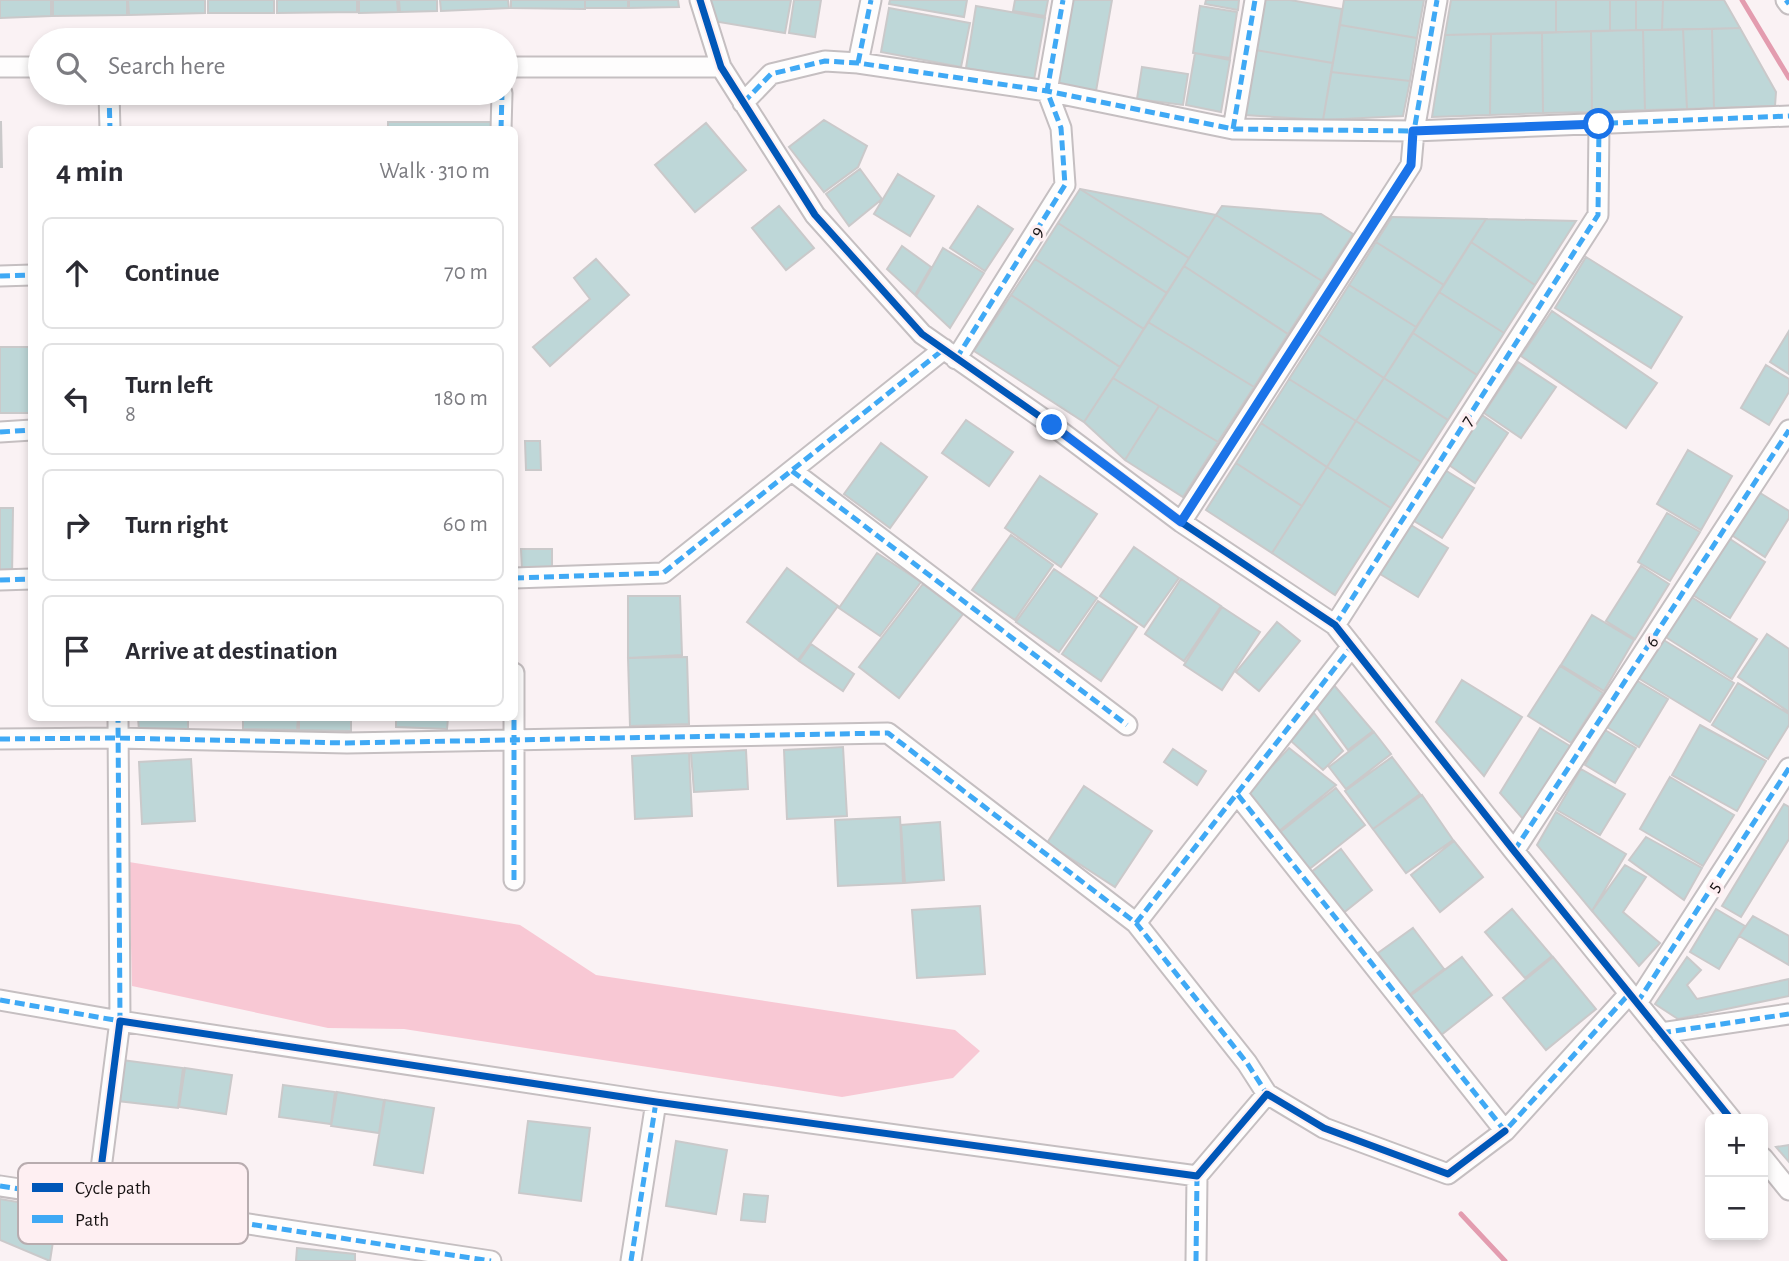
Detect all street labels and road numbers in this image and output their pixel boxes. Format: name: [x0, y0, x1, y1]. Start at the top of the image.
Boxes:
street label: 9: [1027, 223, 1048, 241]
street label: 7: [1457, 412, 1477, 429]
street label: 6: [1642, 633, 1663, 651]
street label: 5: [1704, 878, 1724, 895]

